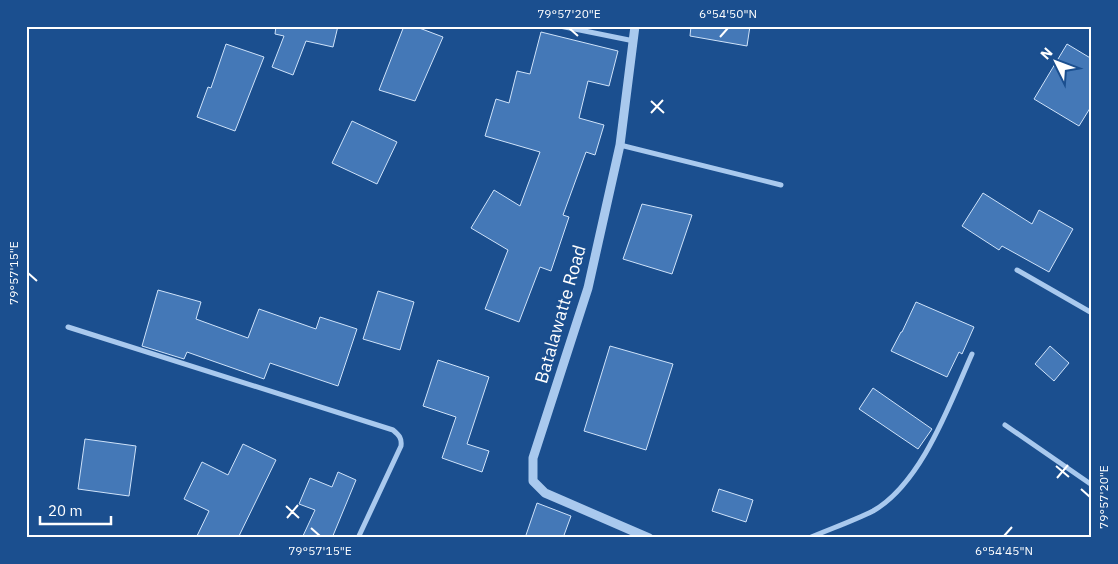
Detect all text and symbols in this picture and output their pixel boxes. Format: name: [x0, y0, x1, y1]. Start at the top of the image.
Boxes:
text: 79°57'20"E: [537, 6, 601, 21]
text: 6°54'50"N: [699, 6, 757, 21]
north arrow: [1030, 38, 1080, 88]
text: N: [1036, 44, 1056, 63]
text: 79°57'15"E: [6, 241, 21, 305]
street label: Batalawatte Road: [529, 242, 591, 386]
text: 79°57'20"E: [1096, 465, 1111, 529]
scale bar: [40, 494, 111, 526]
text: 20 m: [48, 501, 83, 520]
text: 79°57'15"E: [288, 543, 352, 558]
text: 6°54'45"N: [975, 543, 1033, 558]

